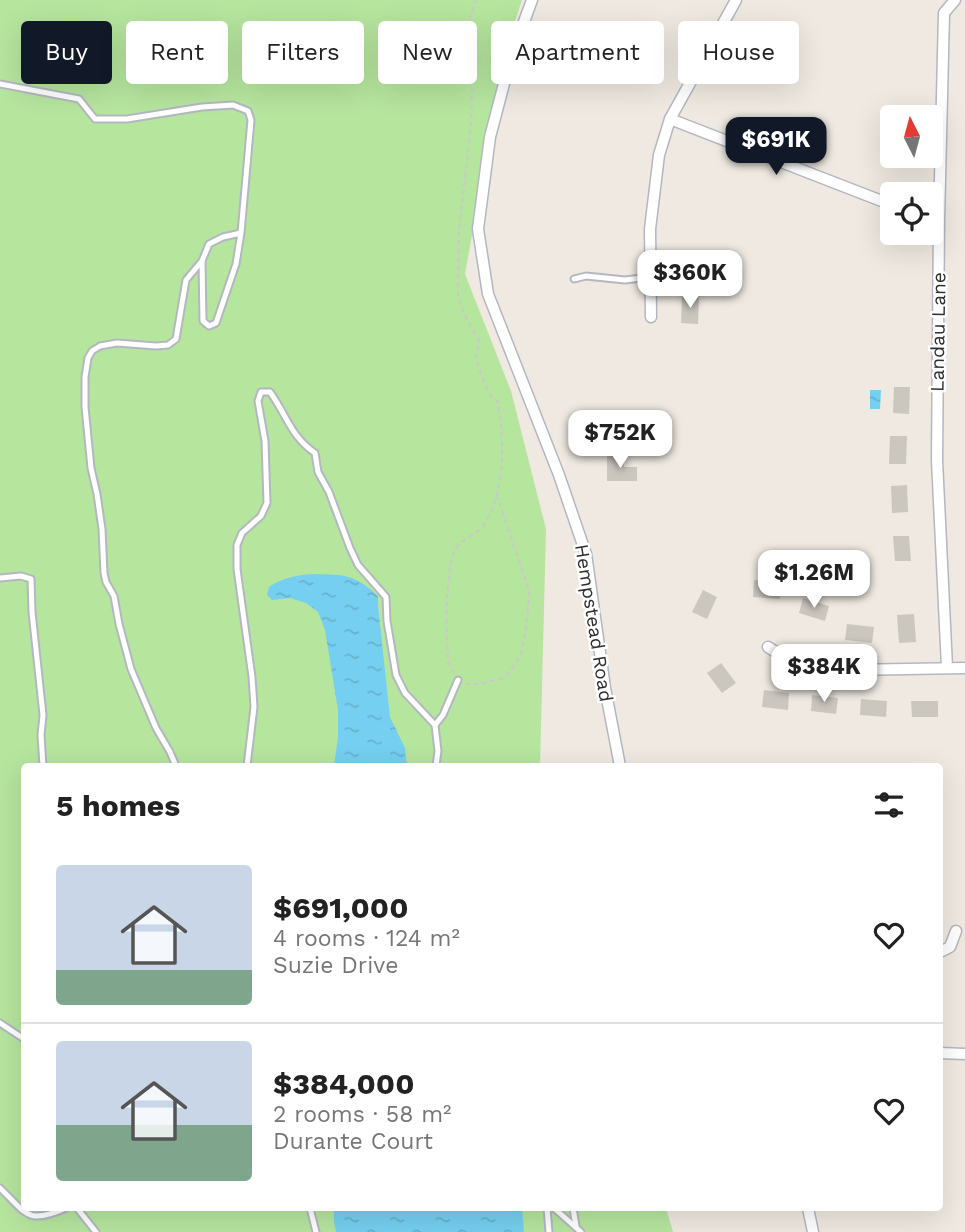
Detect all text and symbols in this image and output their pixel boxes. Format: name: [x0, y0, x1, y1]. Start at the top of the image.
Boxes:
chip: Buy: [21, 21, 112, 84]
chip: Rent: [126, 21, 228, 84]
chip: Filters: [242, 21, 364, 84]
chip: New: [378, 21, 477, 84]
chip: Apartment: [491, 21, 664, 84]
chip: House: [678, 21, 799, 84]
north arrow: [880, 105, 943, 168]
map controls: [880, 105, 943, 245]
pin: $691K: [727, 118, 825, 177]
text: $691K: [742, 126, 810, 153]
button: locate: [880, 182, 943, 245]
pin: $360K: [641, 250, 739, 310]
text: $360K: [653, 259, 727, 286]
street label: Landau Lane: [925, 272, 951, 392]
pin: $752K: [571, 410, 669, 470]
text: $752K: [584, 419, 656, 446]
street label: Hempstead Road: [570, 543, 618, 703]
pin: $1.26M: [757, 550, 871, 610]
text: $1.26M: [774, 559, 854, 586]
pin: $384K: [775, 644, 873, 704]
text: $384K: [787, 653, 861, 680]
icon: filters: [870, 786, 908, 824]
text: 5 homes: [56, 788, 180, 823]
text: $691,000: [273, 890, 409, 925]
icon: home: [112, 893, 196, 977]
icon: heart: [870, 916, 908, 954]
text: 4 rooms · 124 m²: [273, 925, 460, 952]
text: Suzie Drive: [273, 952, 399, 979]
text: $384,000: [273, 1066, 414, 1101]
icon: home: [112, 1069, 196, 1153]
icon: heart: [870, 1092, 908, 1130]
text: 2 rooms · 58 m²: [273, 1101, 452, 1128]
text: Durante Court: [273, 1128, 433, 1155]

